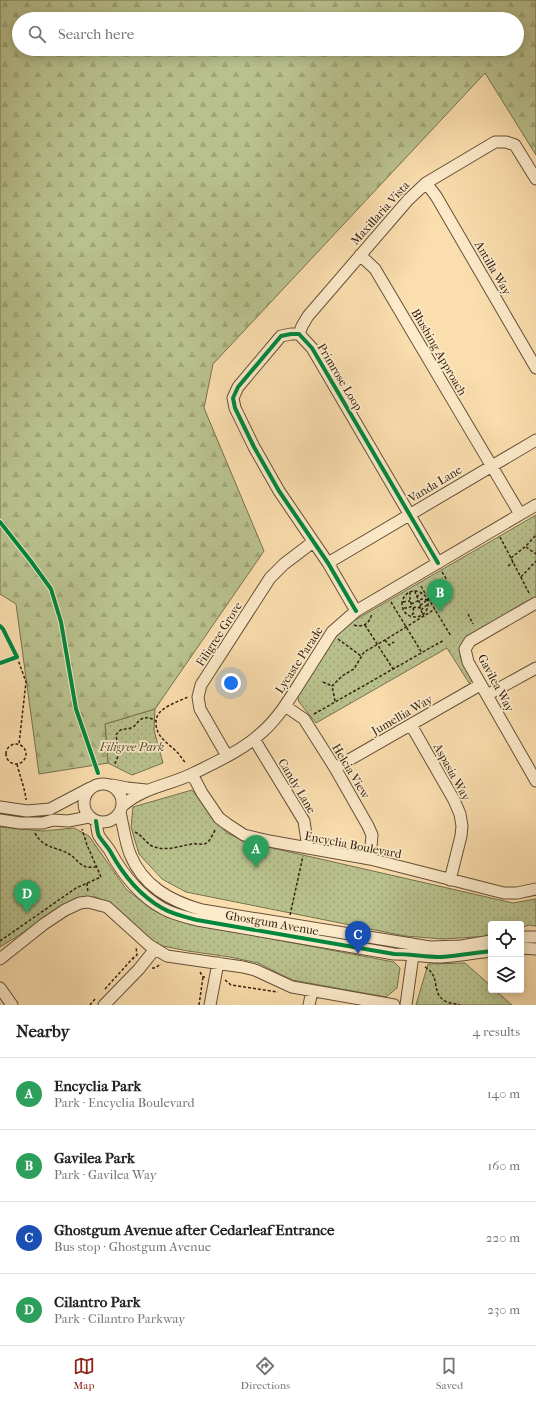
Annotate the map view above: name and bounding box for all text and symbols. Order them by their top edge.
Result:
search box [12,12,524,56]
icon: search [26,23,48,45]
text: Search here [58,25,134,43]
street label: Maxillaria Vista [348,178,413,248]
street label: Antilla Way [471,238,514,298]
street label: Blushing Approach [408,306,470,398]
street label: Primrose Loop [314,341,366,414]
street label: Vanda Lane [405,463,464,506]
pin: B [427,579,453,612]
street label: Filigree Grove [193,599,245,669]
street label: Lycaste Parade [272,624,326,696]
street label: Gavilea Way [475,652,517,715]
your location [221,673,241,693]
street label: Jumellia Way [368,692,435,739]
park label: Filigree Park [99,740,164,754]
street label: Aspasia Way [430,740,474,804]
street label: Helcia View [329,741,373,802]
street label: Candy Lane [275,756,319,816]
street label: Encyclia Boulevard [303,829,403,861]
pin: A [243,835,269,868]
pin: D [14,880,40,913]
street label: Ghostgum Avenue [224,908,320,938]
pin: C [345,921,371,954]
map controls [488,921,524,993]
button: locate [488,921,524,957]
button: layers [488,957,524,993]
text: Nearby [16,1021,70,1041]
text: 4 results [473,1024,520,1039]
text: Encyclia Park [54,1077,141,1095]
text: A [25,1086,33,1101]
text: 140 m [487,1086,520,1101]
text: Park · Encyclia Boulevard [54,1095,195,1110]
text: Gavilea Park [54,1149,135,1167]
text: B [25,1158,33,1173]
text: 160 m [488,1158,520,1173]
text: Park · Gavilea Way [54,1167,157,1182]
text: Ghostgum Avenue after Cedarleaf Entrance [54,1221,334,1239]
text: C [25,1230,33,1245]
text: 220 m [486,1230,520,1245]
text: Bus stop · Ghostgum Avenue [54,1239,211,1254]
text: Cilantro Park [54,1293,140,1311]
text: D [24,1302,34,1317]
text: 230 m [487,1302,520,1317]
text: Park · Cilantro Parkway [54,1311,185,1326]
tab: Map [73,1355,95,1392]
tab: Directions [241,1355,290,1392]
tab: Saved [436,1355,463,1392]

